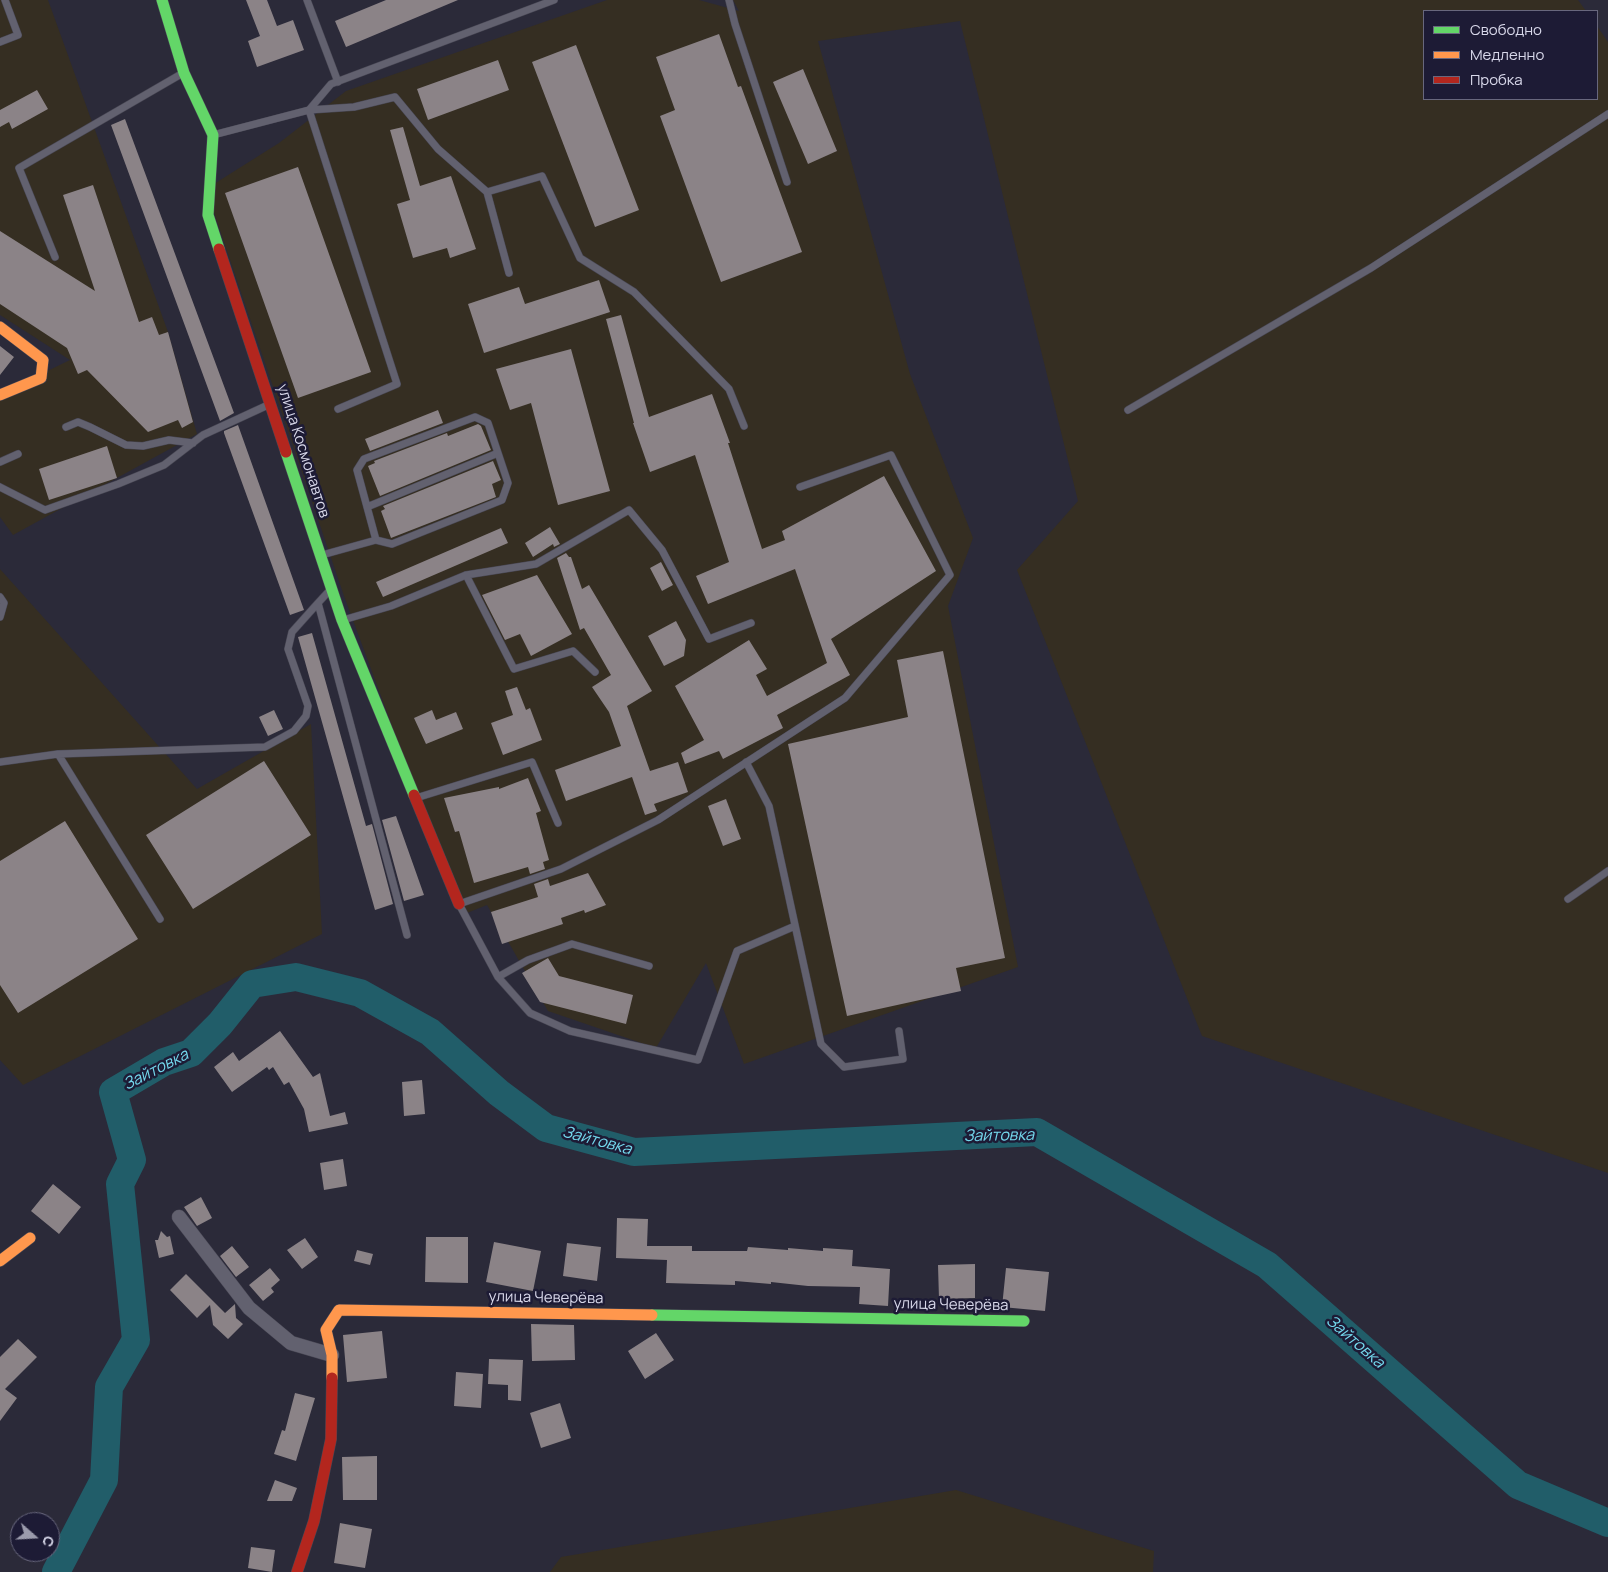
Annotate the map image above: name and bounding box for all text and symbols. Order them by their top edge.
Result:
legend [1423,10,1598,100]
text: Свободно [1470,19,1542,40]
text: Медленно [1470,44,1544,65]
text: Пробка [1470,69,1523,90]
street label: улица Космонавтов [273,382,333,520]
water label: Зайтовка [120,1045,192,1095]
water label: Зайтовка [561,1123,633,1159]
water label: Зайтовка [964,1126,1034,1146]
street label: улица Чеверёва [489,1288,603,1308]
street label: улица Чеверёва [894,1295,1008,1315]
water label: Зайтовка [1322,1312,1388,1372]
north arrow [10,1512,60,1562]
text: С [38,1534,59,1550]

